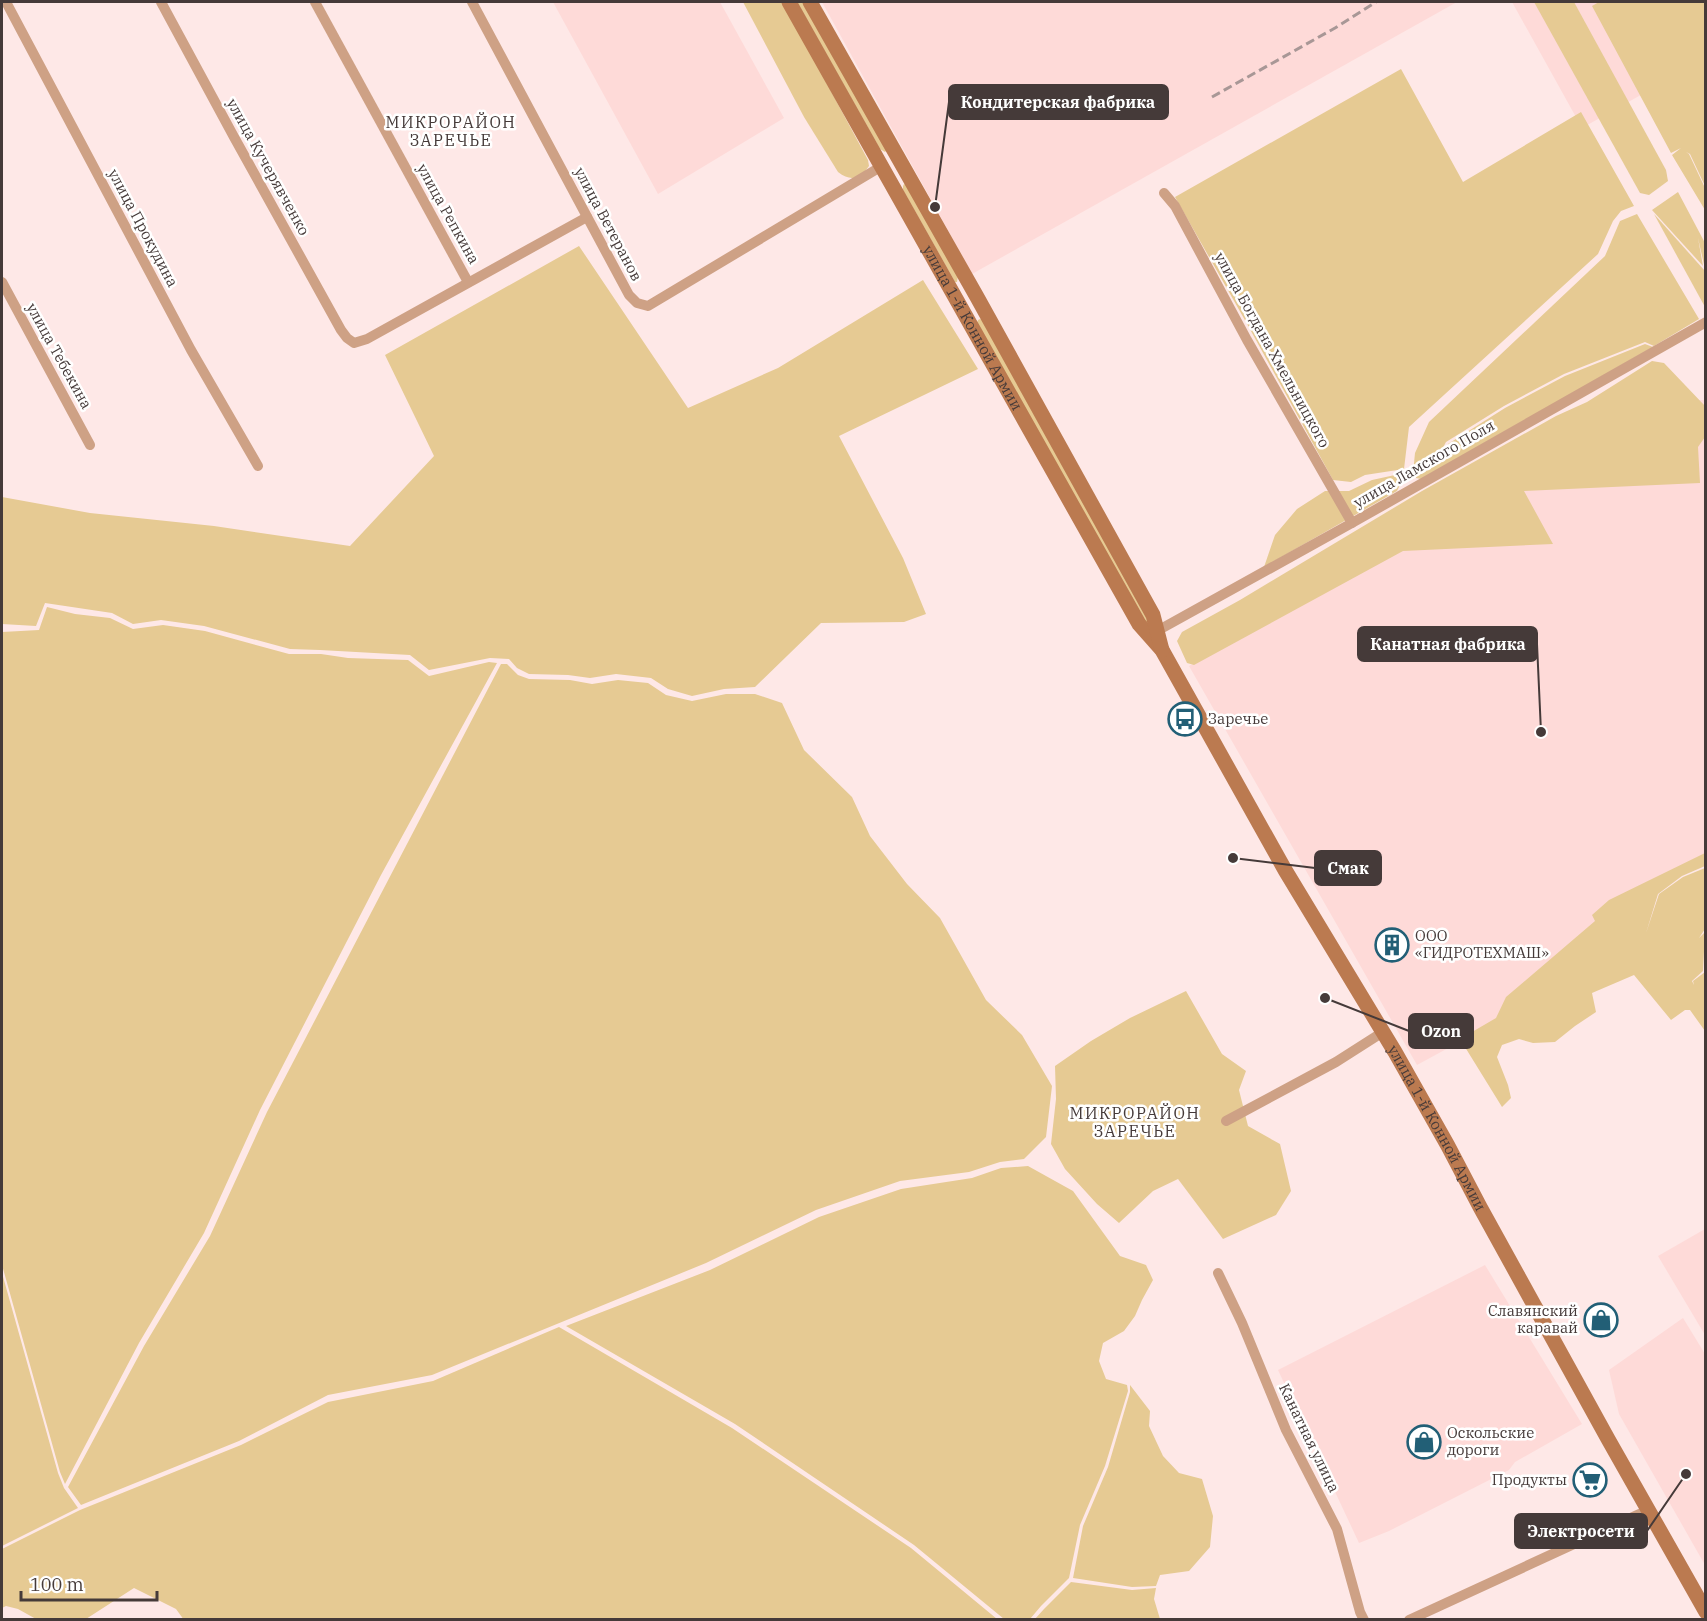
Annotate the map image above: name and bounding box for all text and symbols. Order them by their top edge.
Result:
callout: Кондитерская фабрика [949,85,1168,119]
text: Кондитерская фабрика [961,92,1155,112]
street label: улица Кучерявченко [223,95,314,239]
district label: МИКРОРАЙОН ЗАРЕЧЬЕ [386,112,516,150]
street label: улица Репкина [413,160,484,267]
street label: улица Ветеранов [570,164,646,284]
street label: улица Прокудина [104,165,183,290]
street label: улица 1-й Конной Армии [919,242,1027,414]
street label: улица Богдана Хмельницкого [1211,249,1334,451]
street label: улица Тебекина [22,299,96,412]
street label: улица Ламского Поля [1350,415,1498,512]
callout: Канатная фабрика [1358,627,1537,661]
text: Канатная фабрика [1370,634,1526,654]
bus stop icon: Заречье [1167,701,1203,737]
place label: Заречье [1208,709,1268,728]
callout: Смак [1315,851,1381,885]
text: Смак [1327,858,1369,878]
place label: ООО «ГИДРОТЕХМАШ» [1415,926,1549,962]
building icon: ООО «ГИДРОТЕХМАШ» [1374,927,1410,963]
callout: Ozon [1409,1014,1473,1048]
text: Ozon [1421,1021,1461,1041]
street label: улица 1-й Конной Армии [1384,1041,1490,1214]
district label: МИКРОРАЙОН ЗАРЕЧЬЕ [1070,1103,1200,1141]
place label: Славянский каравай [1488,1301,1578,1337]
shop icon: Славянский каравай [1583,1302,1619,1338]
street label: Канатная улица [1275,1380,1344,1495]
place label: Оскольские дороги [1447,1423,1534,1459]
shop icon: Оскольские дороги [1406,1424,1442,1460]
supermarket icon: Продукты [1572,1462,1608,1498]
place label: Продукты [1492,1470,1567,1489]
callout: Электросети [1515,1514,1647,1548]
text: Электросети [1527,1521,1635,1541]
scale bar [21,1564,158,1602]
text: 100 m [30,1573,84,1596]

